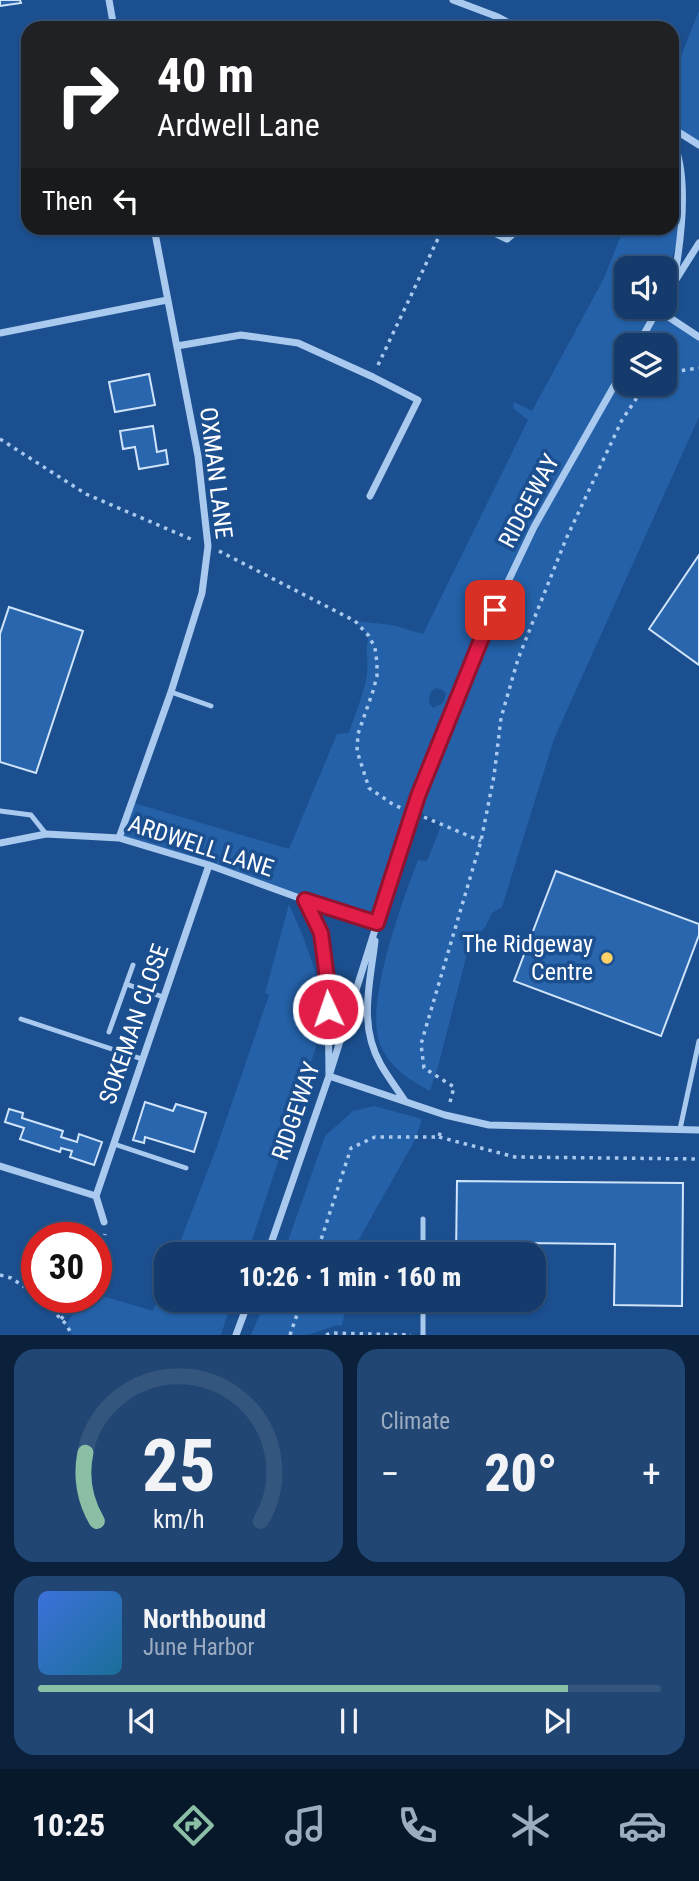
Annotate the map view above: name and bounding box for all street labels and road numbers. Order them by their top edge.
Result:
street label: OXMAN LANE [194,406,238,540]
street label: RIDGEWAY [493,449,565,552]
street label: ARDWELL LANE [125,809,277,883]
street label: SOKEMAN CLOSE [93,940,175,1108]
street label: RIDGEWAY [266,1058,326,1164]

